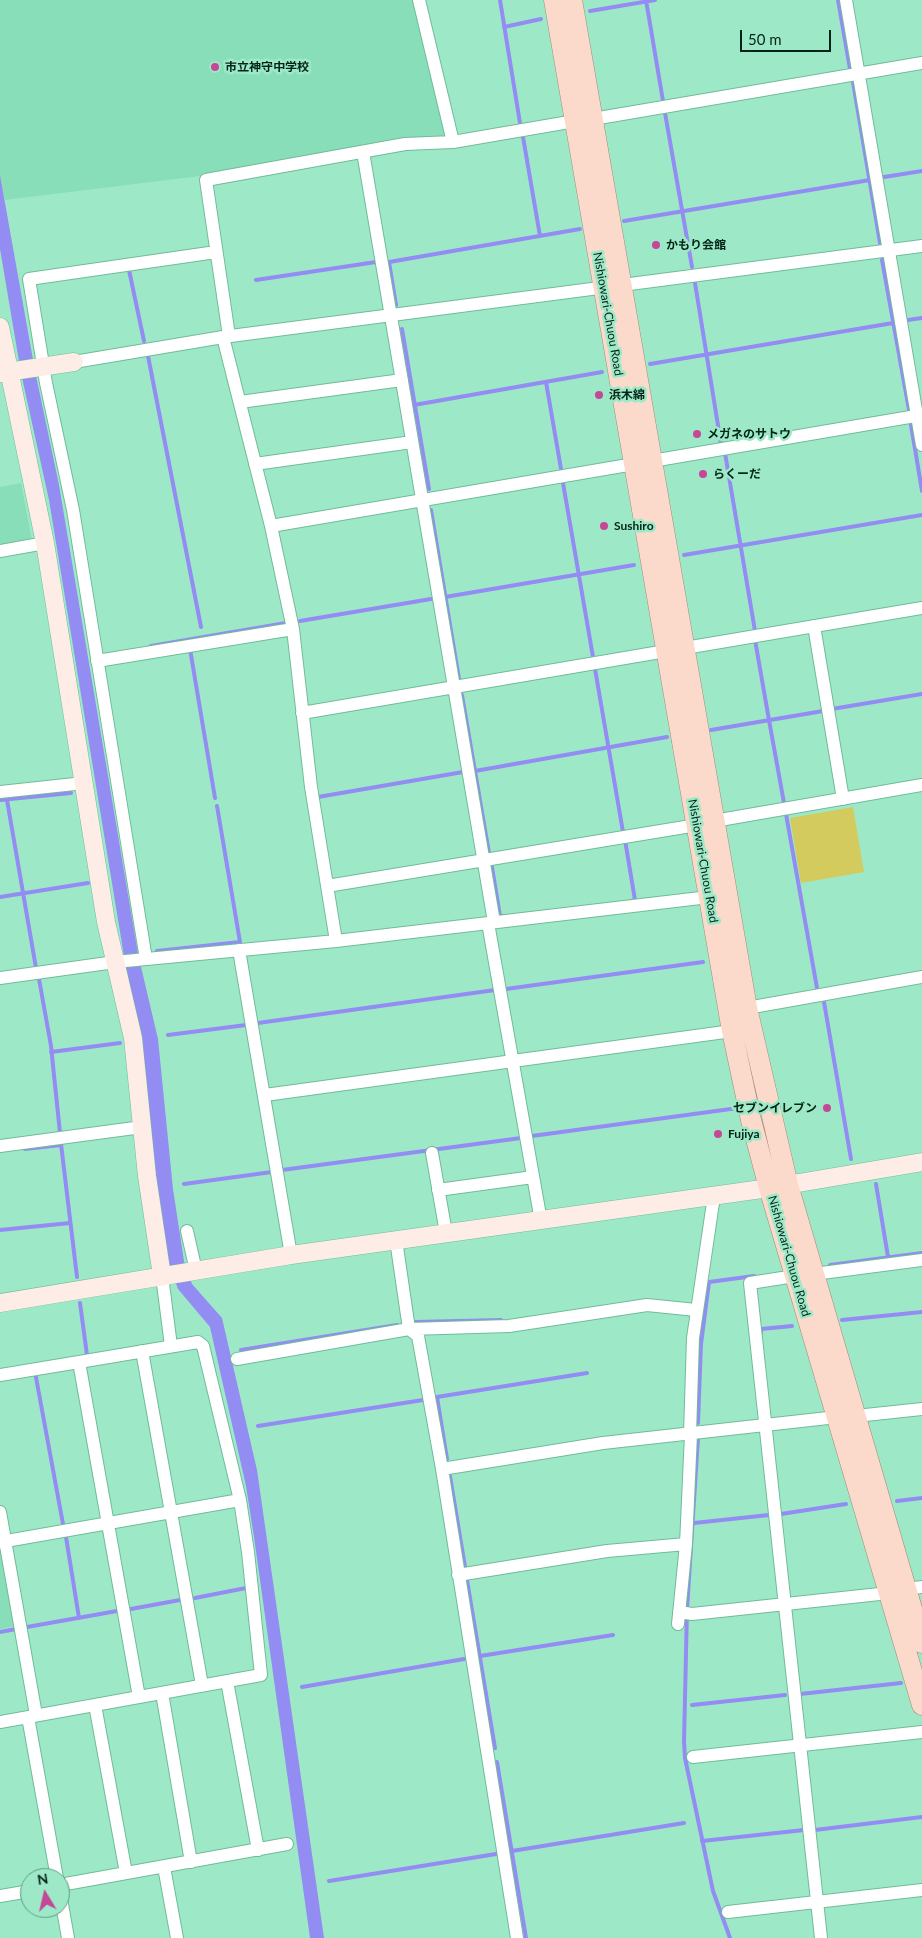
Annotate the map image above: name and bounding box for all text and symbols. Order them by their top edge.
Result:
scale bar [742,20,833,52]
text: 50 m [748,30,782,48]
place label: 市立神守中学校 [225,60,309,74]
marker: 市立神守中学校 [209,61,221,73]
place label: かもり会館 [666,238,726,252]
marker: かもり会館 [650,239,662,251]
street label: Nishiowari-Chuou Road [590,251,626,377]
place label: 浜木綿 [609,388,645,402]
marker: 浜木綿 [593,389,605,401]
place label: メガネのサトウ [707,427,791,441]
marker: メガネのサトウ [691,428,703,440]
place label: らくーだ [713,467,761,481]
marker: らくーだ [697,468,709,480]
place label: Sushiro [614,519,654,533]
marker: Sushiro [598,520,610,532]
street label: Nishiowari-Chuou Road [685,798,721,924]
place label: セブンイレブン [733,1101,817,1115]
marker: セブンイレブン [821,1102,833,1114]
place label: Fujiya [728,1127,760,1141]
marker: Fujiya [712,1128,724,1140]
street label: Nishiowari-Chuou Road [765,1194,813,1318]
north arrow [20,1868,70,1918]
text: N [36,1869,49,1888]

